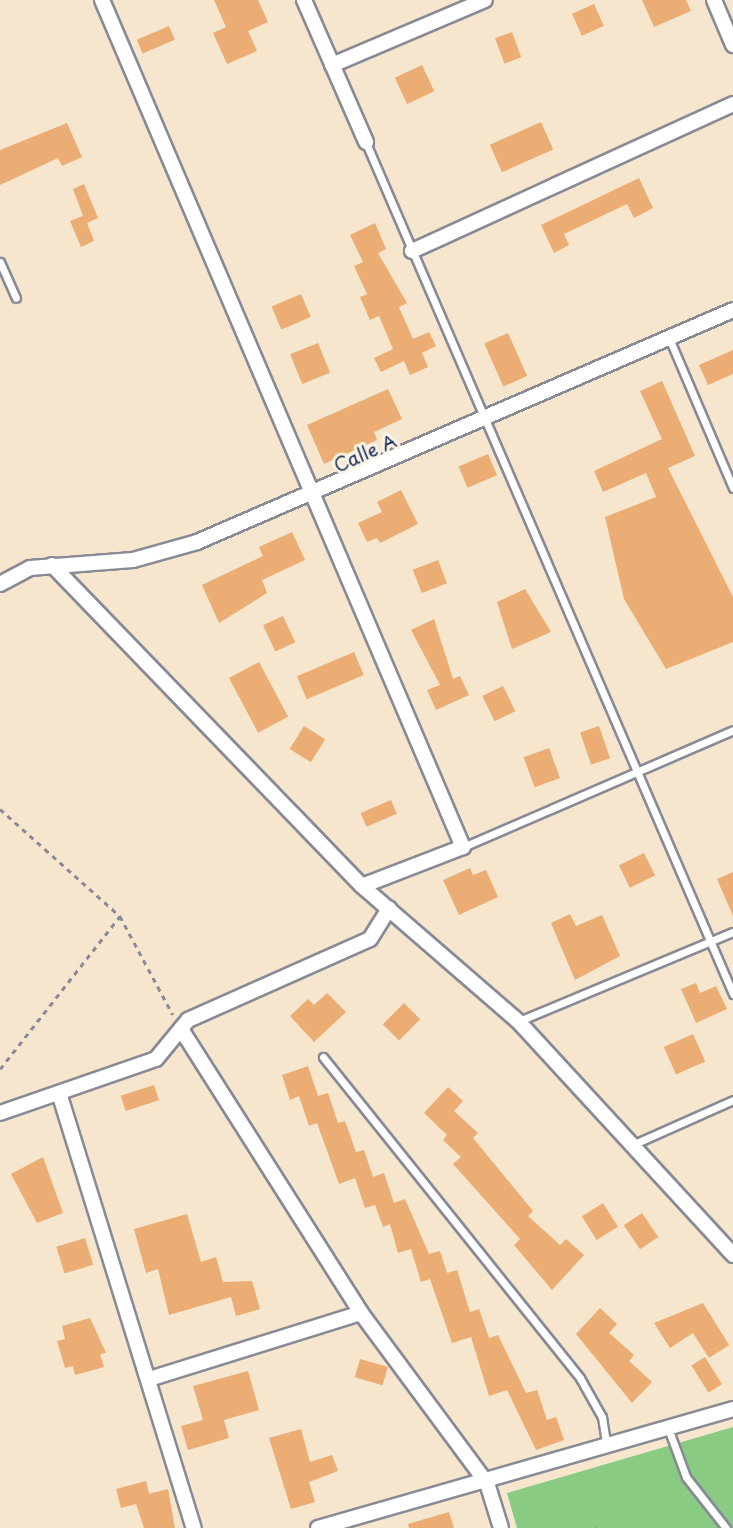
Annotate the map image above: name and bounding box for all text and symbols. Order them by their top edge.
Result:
street label: Calle A [330,429,400,477]

